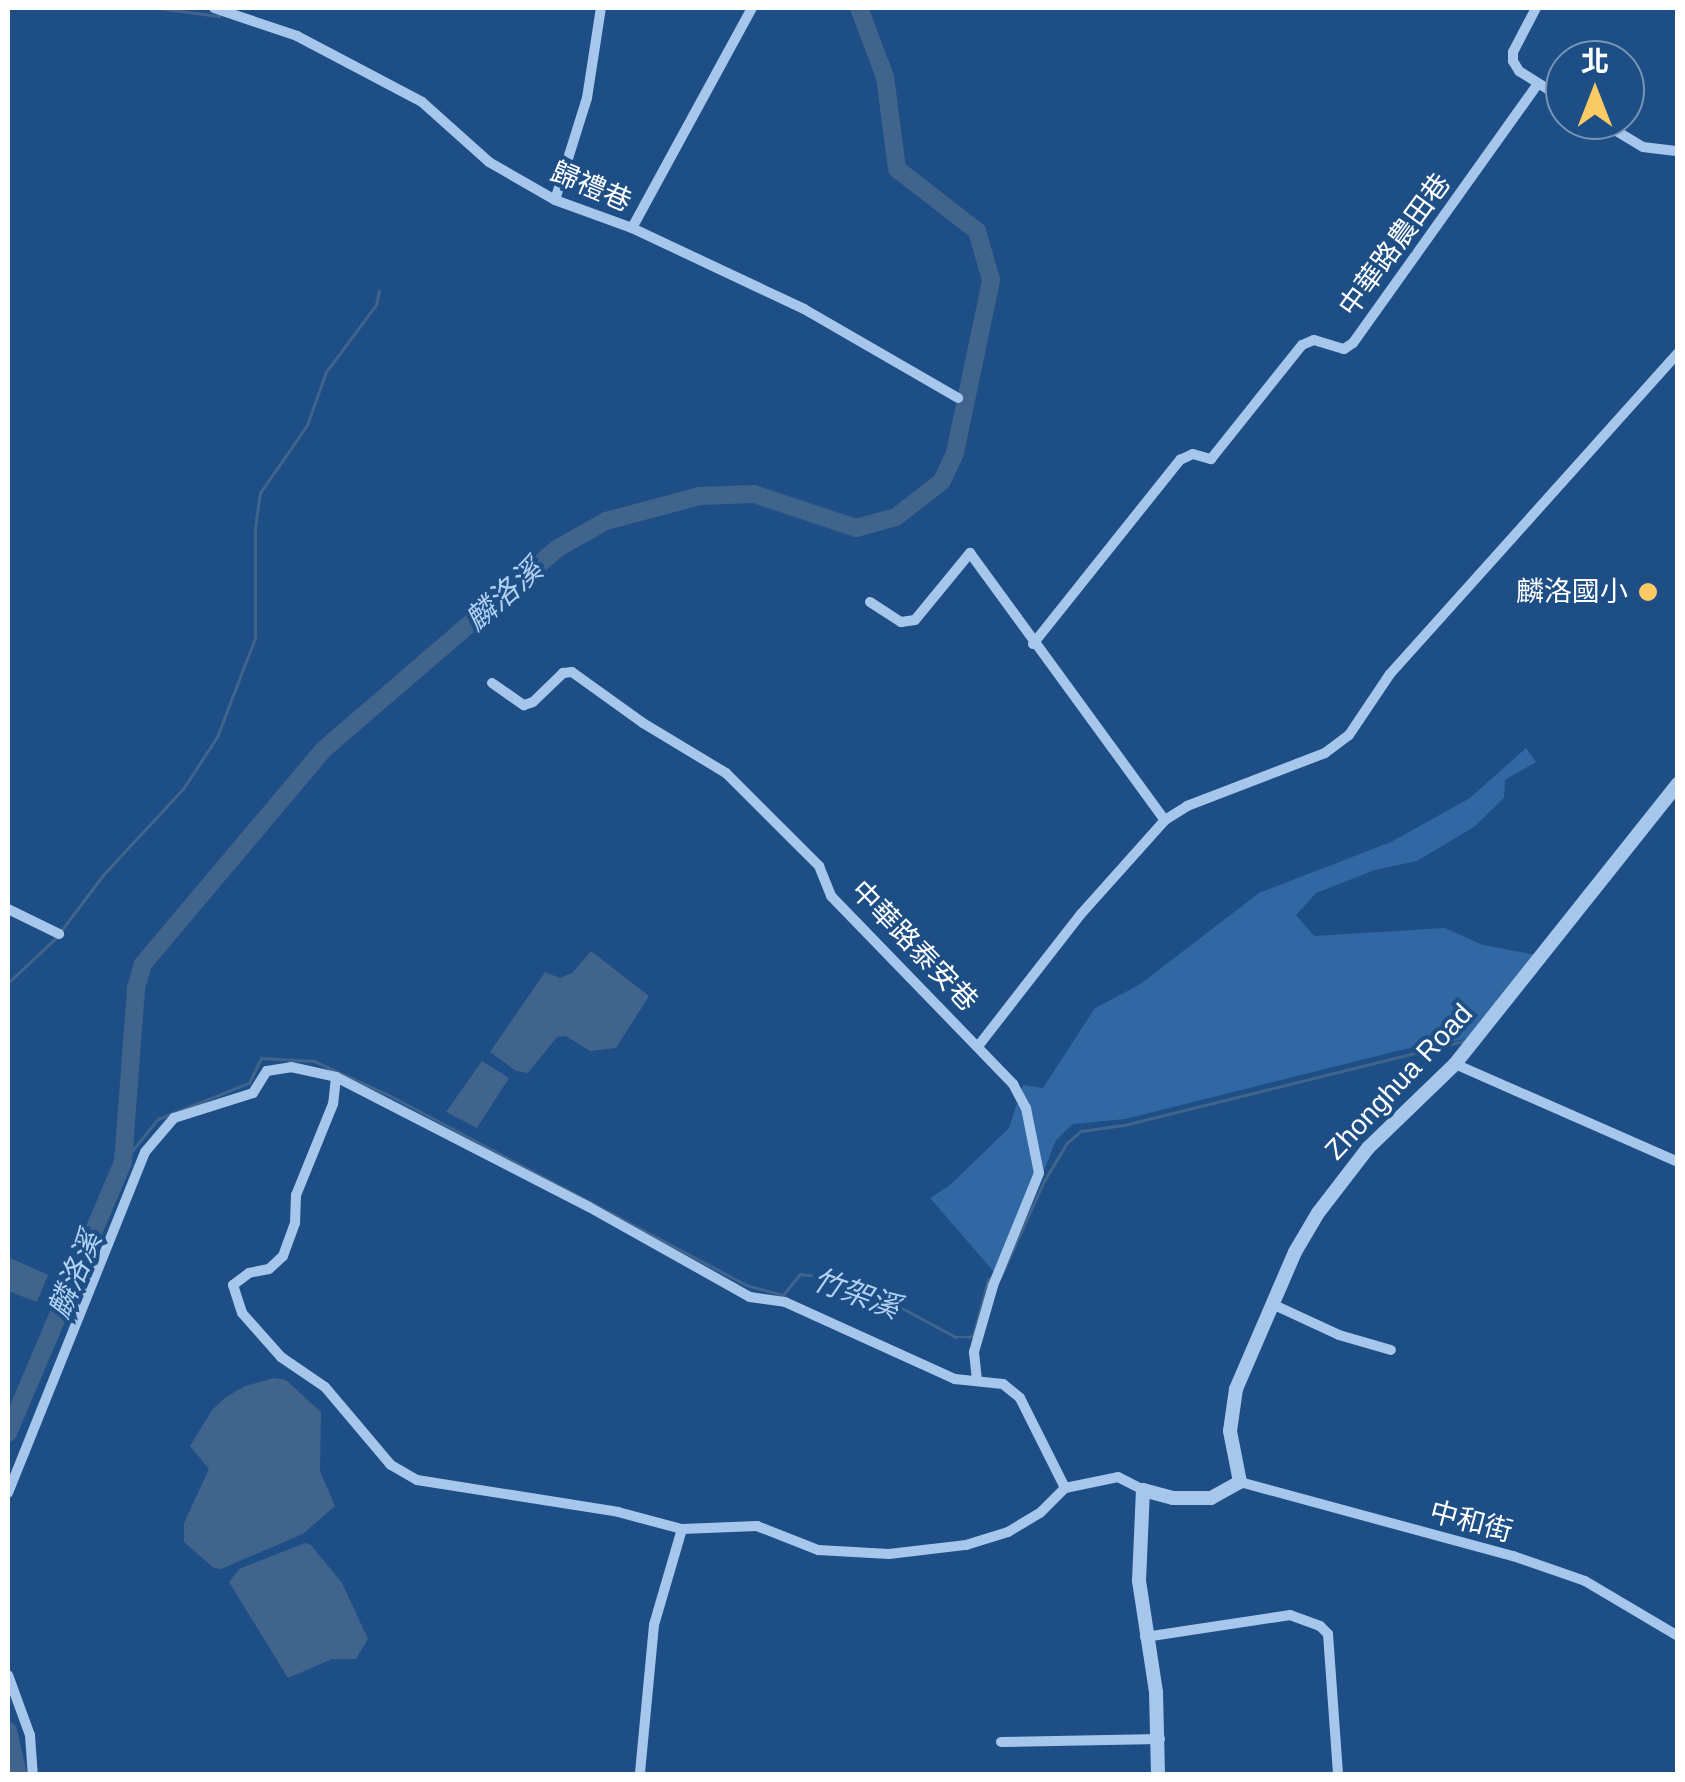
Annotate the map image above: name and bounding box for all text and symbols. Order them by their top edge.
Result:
north arrow [1545,40,1645,140]
text: 北 [1581,46,1609,77]
street label: 歸禮巷 [546,155,636,219]
street label: 中華路農田巷 [1332,167,1458,323]
water label: 麟洛溪 [458,552,550,638]
place label: 麟洛國小 [1516,575,1628,609]
marker: 麟洛國小 [1637,581,1659,603]
street label: 中華路泰安巷 [844,874,984,1018]
street label: Zhonghua Road [1318,997,1480,1167]
water label: 麟洛溪 [41,1227,109,1323]
water label: 竹架溪 [808,1262,904,1326]
street label: 中和街 [1426,1495,1516,1549]

